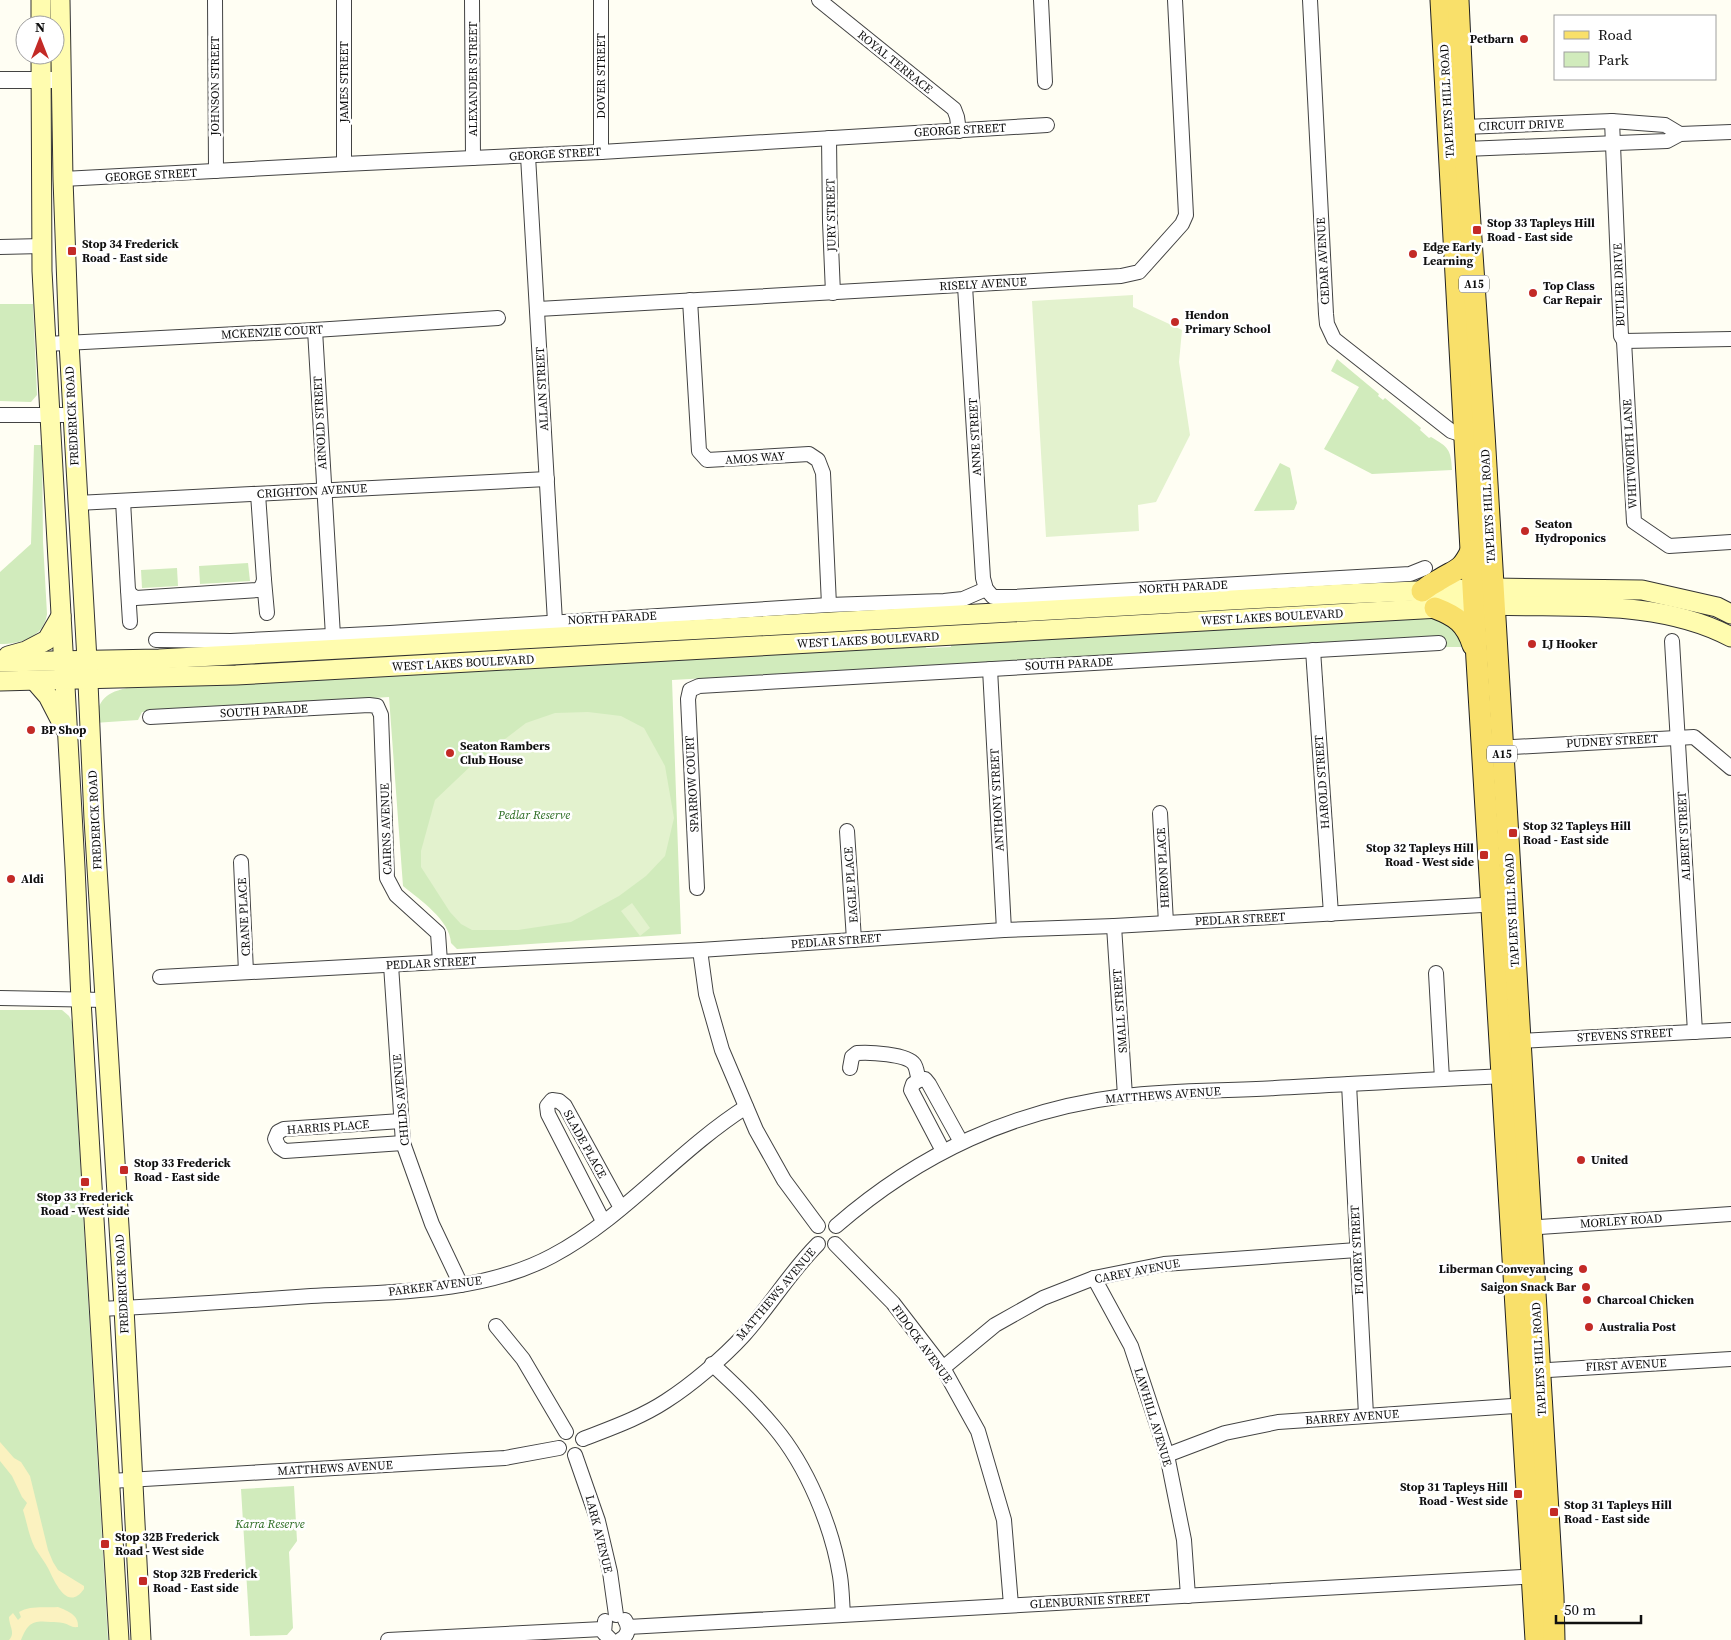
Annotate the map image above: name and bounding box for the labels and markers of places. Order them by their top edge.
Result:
place label: Petbarn [1470,31,1515,47]
marker: Petbarn [1518,33,1530,45]
place label: Stop 33 Tapleys Hill Road - East side [1487,215,1595,245]
marker: Stop 33 Tapleys Hill Road - East side [1471,224,1483,236]
place label: Stop 34 Frederick Road - East side [82,236,180,266]
place label: Edge Early Learning [1423,239,1482,269]
marker: Stop 34 Frederick Road - East side [66,245,78,257]
marker: Edge Early Learning [1407,248,1419,260]
place label: Top Class Car Repair [1543,278,1603,308]
marker: Top Class Car Repair [1527,287,1539,299]
place label: Hendon Primary School [1185,307,1271,337]
marker: Hendon Primary School [1169,316,1181,328]
place label: Seaton Hydroponics [1535,516,1607,546]
marker: Seaton Hydroponics [1519,525,1531,537]
place label: LJ Hooker [1542,636,1598,652]
marker: LJ Hooker [1526,638,1538,650]
place label: BP Shop [41,722,86,738]
marker: BP Shop [25,724,37,736]
place label: Seaton Rambers Club House [460,738,551,768]
marker: Seaton Rambers Club House [444,747,456,759]
place label: Stop 32 Tapleys Hill Road - East side [1523,818,1631,848]
marker: Stop 32 Tapleys Hill Road - East side [1507,827,1519,839]
place label: Stop 32 Tapleys Hill Road - West side [1366,840,1474,870]
marker: Stop 32 Tapleys Hill Road - West side [1478,849,1490,861]
place label: Aldi [21,871,44,887]
marker: Aldi [5,873,17,885]
place label: United [1591,1152,1628,1168]
marker: United [1575,1154,1587,1166]
place label: Stop 33 Frederick Road - East side [134,1155,232,1185]
marker: Stop 33 Frederick Road - East side [118,1164,130,1176]
marker: Stop 33 Frederick Road - West side [79,1176,91,1188]
place label: Stop 33 Frederick Road - West side [37,1189,134,1219]
place label: Liberman Conveyancing [1439,1261,1573,1277]
marker: Liberman Conveyancing [1577,1263,1589,1275]
place label: Saigon Snack Bar [1481,1279,1576,1295]
marker: Saigon Snack Bar [1580,1281,1592,1293]
place label: Charcoal Chicken [1597,1292,1695,1308]
marker: Charcoal Chicken [1581,1294,1593,1306]
place label: Australia Post [1599,1319,1676,1335]
marker: Australia Post [1583,1321,1595,1333]
place label: Stop 31 Tapleys Hill Road - West side [1400,1479,1508,1509]
marker: Stop 31 Tapleys Hill Road - West side [1512,1488,1524,1500]
place label: Stop 31 Tapleys Hill Road - East side [1564,1497,1672,1527]
marker: Stop 31 Tapleys Hill Road - East side [1548,1506,1560,1518]
place label: Stop 32B Frederick Road - West side [115,1529,220,1559]
marker: Stop 32B Frederick Road - West side [99,1538,111,1550]
place label: Stop 32B Frederick Road - East side [153,1566,258,1596]
marker: Stop 32B Frederick Road - East side [137,1575,149,1587]

